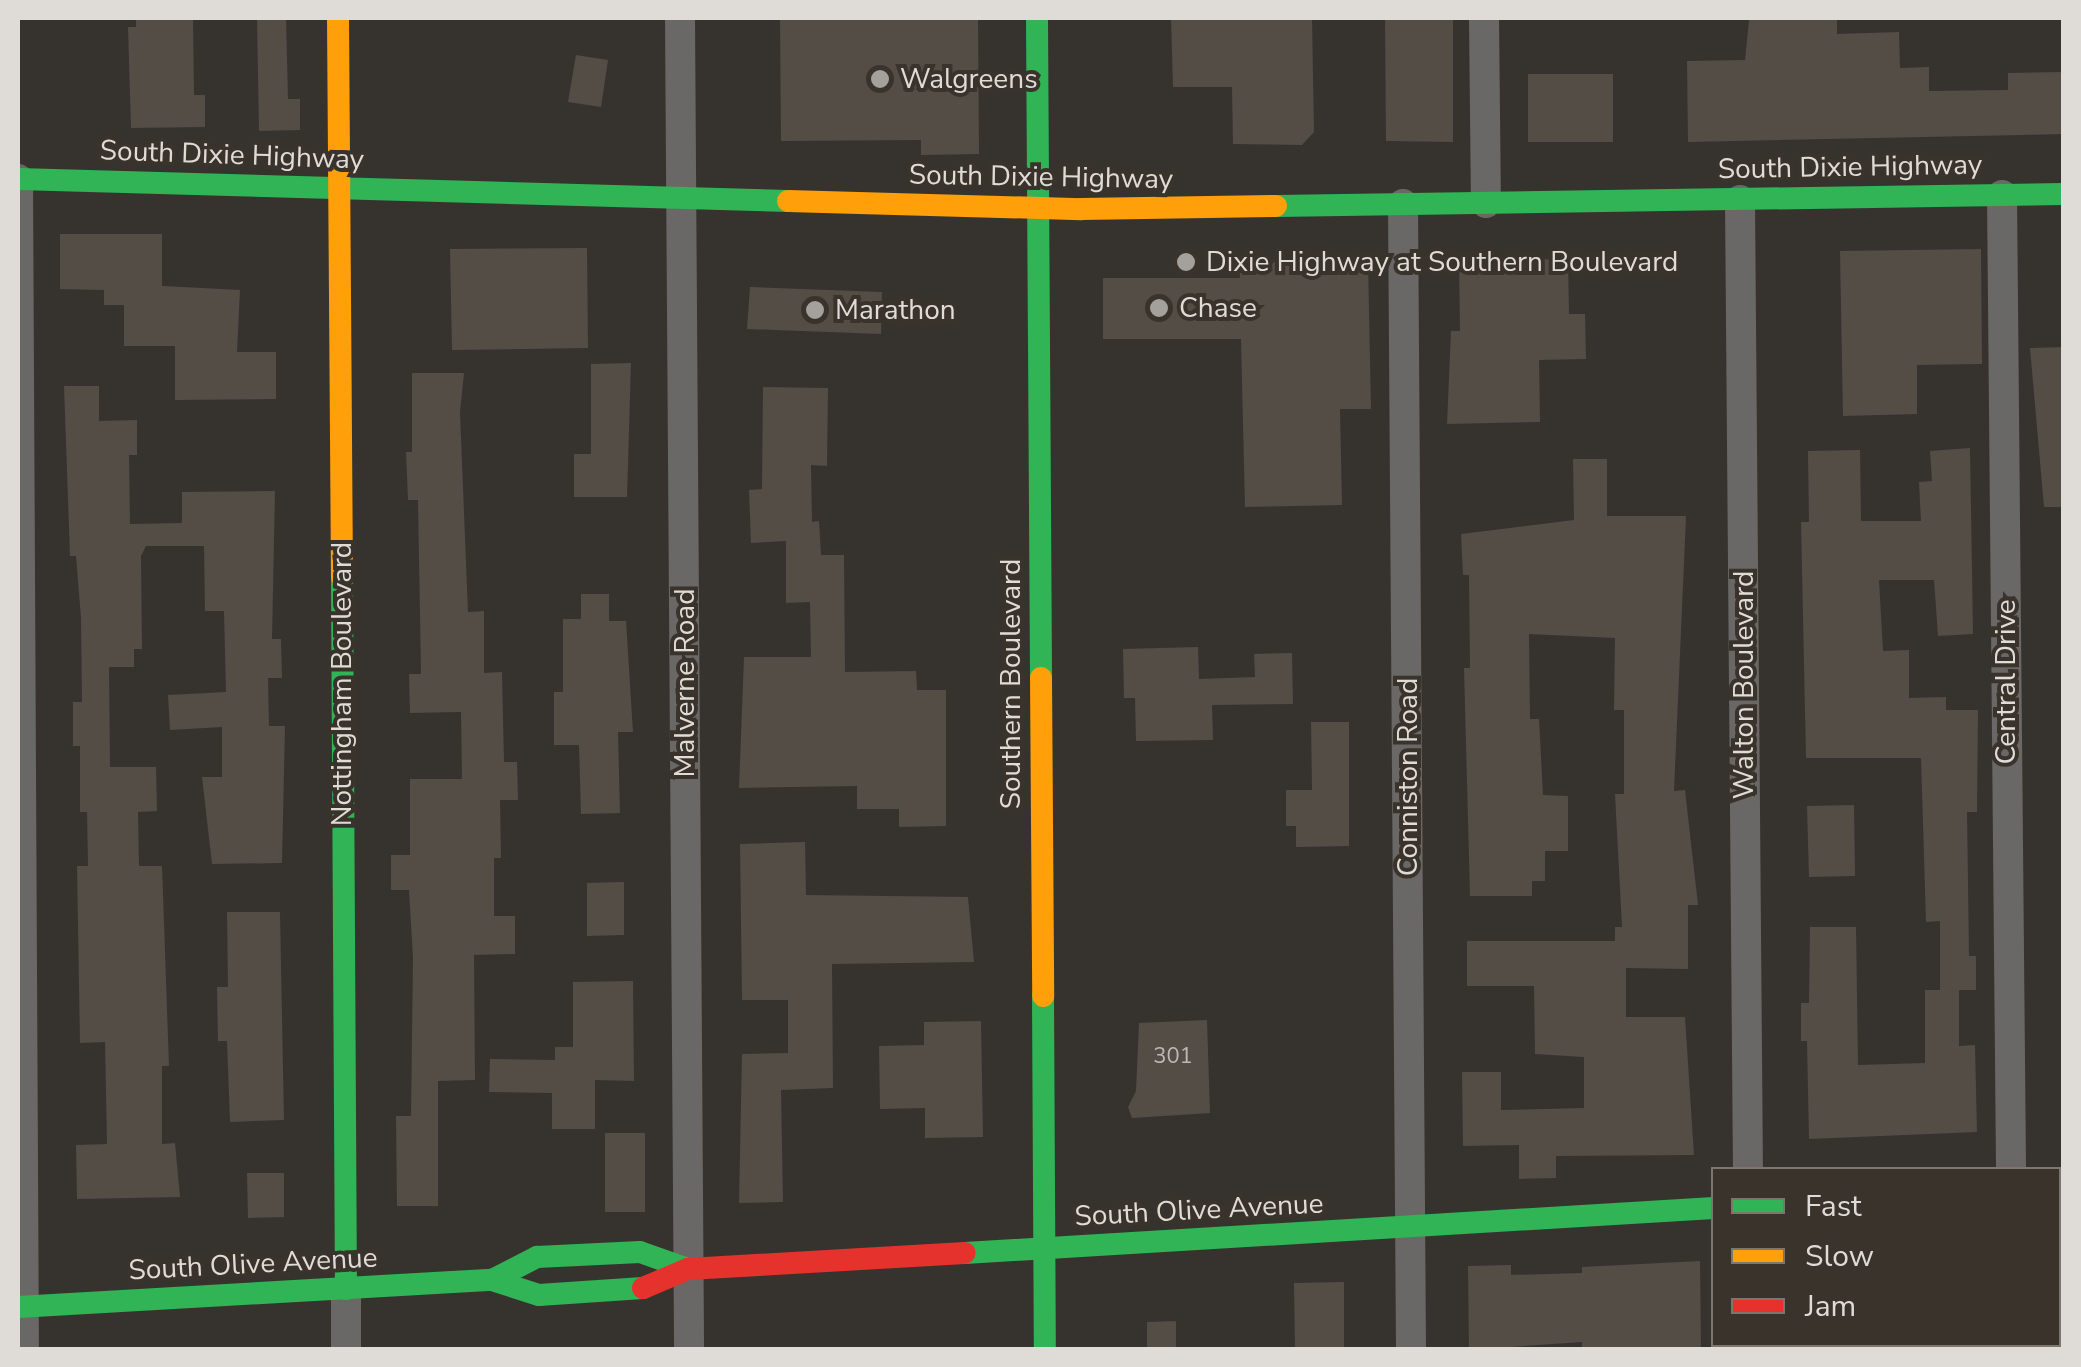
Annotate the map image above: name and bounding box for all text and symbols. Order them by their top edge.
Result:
place label: Walgreens [900,62,1038,96]
marker: Walgreens [869,68,891,90]
street label: South Dixie Highway [99,134,365,176]
street label: South Dixie Highway [1718,148,1982,186]
street label: South Dixie Highway [909,158,1173,196]
place label: Dixie Highway at Southern Boulevard [1206,245,1678,279]
marker: Dixie Highway at Southern Boulevard [1175,251,1197,273]
place label: Chase [1179,291,1257,325]
place label: Marathon [835,293,956,327]
marker: Chase [1148,297,1170,319]
marker: Marathon [804,299,826,321]
street label: Nottingham Boulevard [325,542,359,826]
street label: Southern Boulevard [994,559,1028,809]
street label: Walton Boulevard [1727,571,1761,799]
street label: Malverne Road [668,588,702,778]
street label: Central Drive [1989,599,2023,765]
street label: Conniston Road [1391,678,1425,876]
house number: 301 [1153,1044,1193,1070]
legend [1711,1167,2061,1347]
text: Fast [1805,1186,1862,1227]
street label: South Olive Avenue [1074,1187,1324,1233]
text: Slow [1805,1236,1874,1277]
street label: South Olive Avenue [128,1241,378,1287]
text: Jam [1805,1286,1856,1327]

